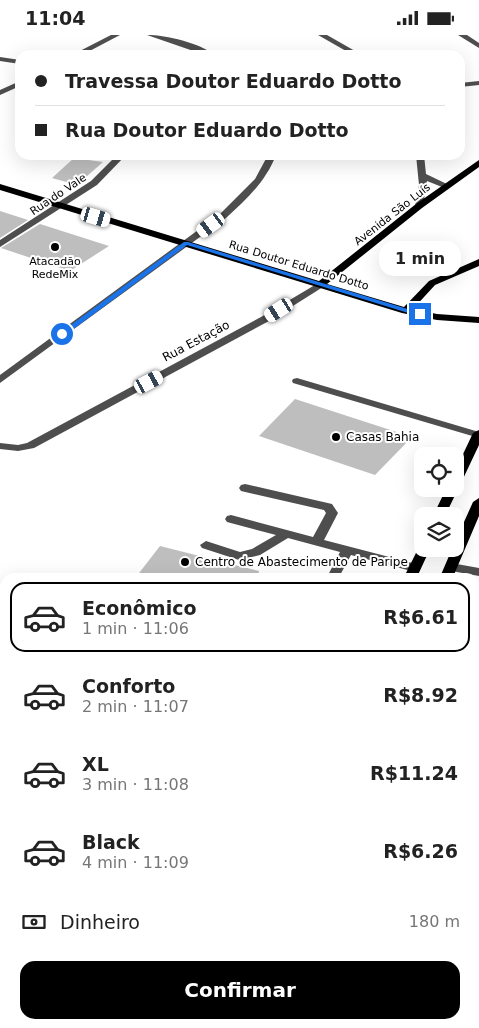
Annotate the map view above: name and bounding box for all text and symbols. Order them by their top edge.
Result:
text: 11:04 [25,7,85,29]
text: Travessa Doutor Eduardo Dotto [65,70,401,92]
text: Rua Doutor Eduardo Dotto [65,119,349,141]
street label: Rua do Vale [28,171,89,218]
street label: Avenida São Luís [352,180,433,248]
car [79,206,112,228]
car [194,210,227,240]
street label: Rua Doutor Eduardo Dotto [227,238,370,293]
marker: Atacadão RedeMix [49,241,61,253]
callout: 1 min [379,241,461,277]
text: 1 min [395,249,445,268]
place label: Atacadão RedeMix [29,255,81,281]
car [262,296,295,324]
route end [409,303,431,325]
street label: Rua Estação [160,318,232,364]
route start [51,323,73,345]
car [132,368,165,396]
place label: Casas Bahia [346,430,419,444]
marker: Casas Bahia [330,431,342,443]
map controls [414,447,464,557]
button: locate [414,447,464,497]
button: layers [414,507,464,557]
place label: Centro de Abastecimento de Paripe [195,555,408,569]
marker: Centro de Abastecimento de Paripe [179,556,191,568]
icon: car [22,595,67,640]
text: Econômico [82,597,197,619]
text: R$6.61 [383,606,458,628]
text: 1 min · 11:06 [82,619,189,638]
icon: car [22,673,67,718]
text: Conforto [82,675,175,697]
text: R$8.92 [383,684,458,706]
text: 2 min · 11:07 [82,697,189,716]
icon: car [22,751,67,796]
text: XL [82,753,109,775]
text: R$11.24 [370,762,458,784]
text: 3 min · 11:08 [82,775,189,794]
icon: car [22,829,67,874]
text: Black [82,831,140,853]
text: R$6.26 [383,840,458,862]
text: 4 min · 11:09 [82,853,189,872]
icon: cash [20,908,48,936]
text: Dinheiro [60,911,140,933]
text: 180 m [409,912,460,931]
button: Confirmar [20,961,460,1019]

